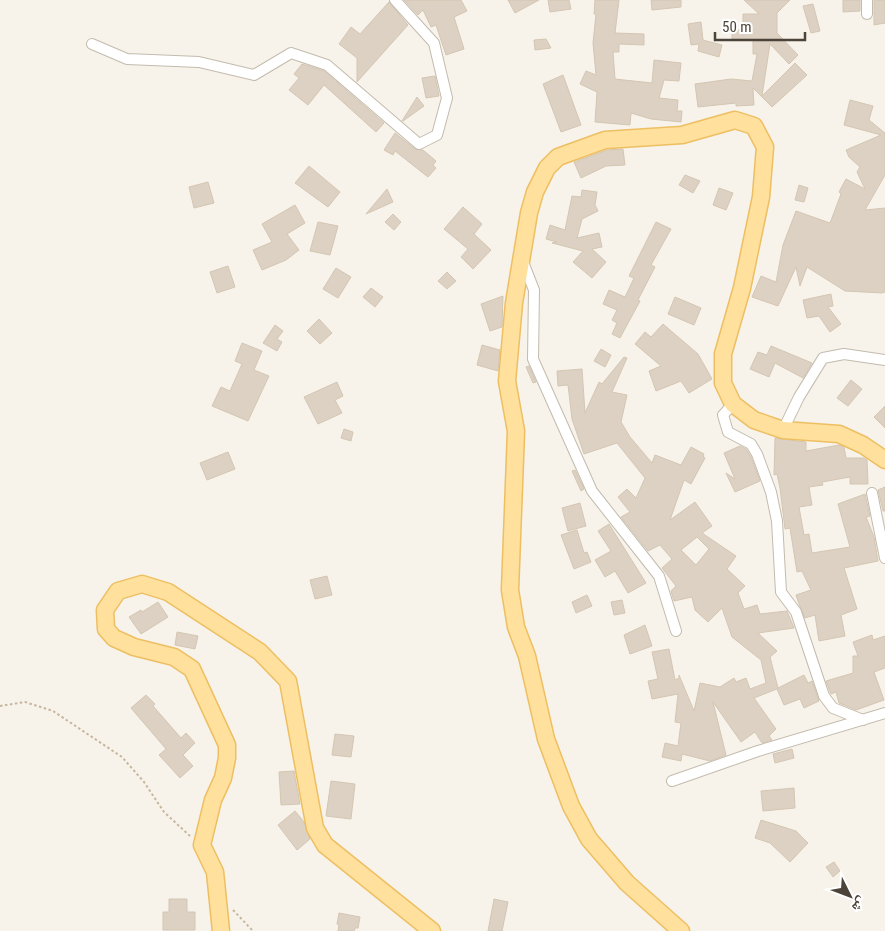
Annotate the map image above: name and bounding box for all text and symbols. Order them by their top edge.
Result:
scale bar [715,10,805,42]
text: 50 m [722,18,752,36]
north arrow [825,871,875,921]
text: ش [848,893,871,916]

